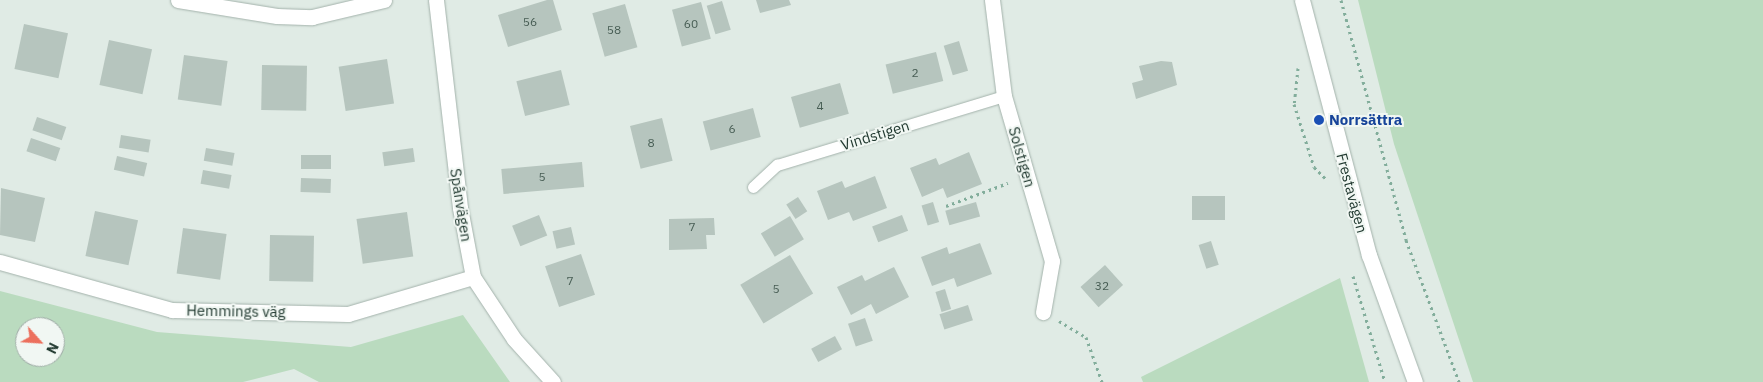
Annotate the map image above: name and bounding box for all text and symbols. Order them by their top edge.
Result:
house number: 56 [523,15,537,29]
house number: 60 [684,17,698,31]
house number: 58 [607,23,621,37]
house number: 2 [911,66,919,80]
house number: 4 [816,99,824,113]
place label: Norrsättra [1329,111,1402,129]
marker: Norrsättra [1313,114,1325,126]
street label: Vindstigen [838,116,912,154]
house number: 6 [728,122,736,136]
street label: Solstigen [1005,125,1039,189]
house number: 8 [647,136,655,150]
street label: Frestavägen [1333,151,1371,235]
street label: Spånvägen [446,167,476,243]
house number: 5 [538,170,546,184]
house number: 7 [688,220,696,234]
house number: 7 [566,274,574,288]
house number: 32 [1095,279,1109,293]
house number: 5 [772,282,780,296]
street label: Hemmings väg [186,301,286,321]
north arrow [15,317,65,367]
text: N [42,340,63,357]

